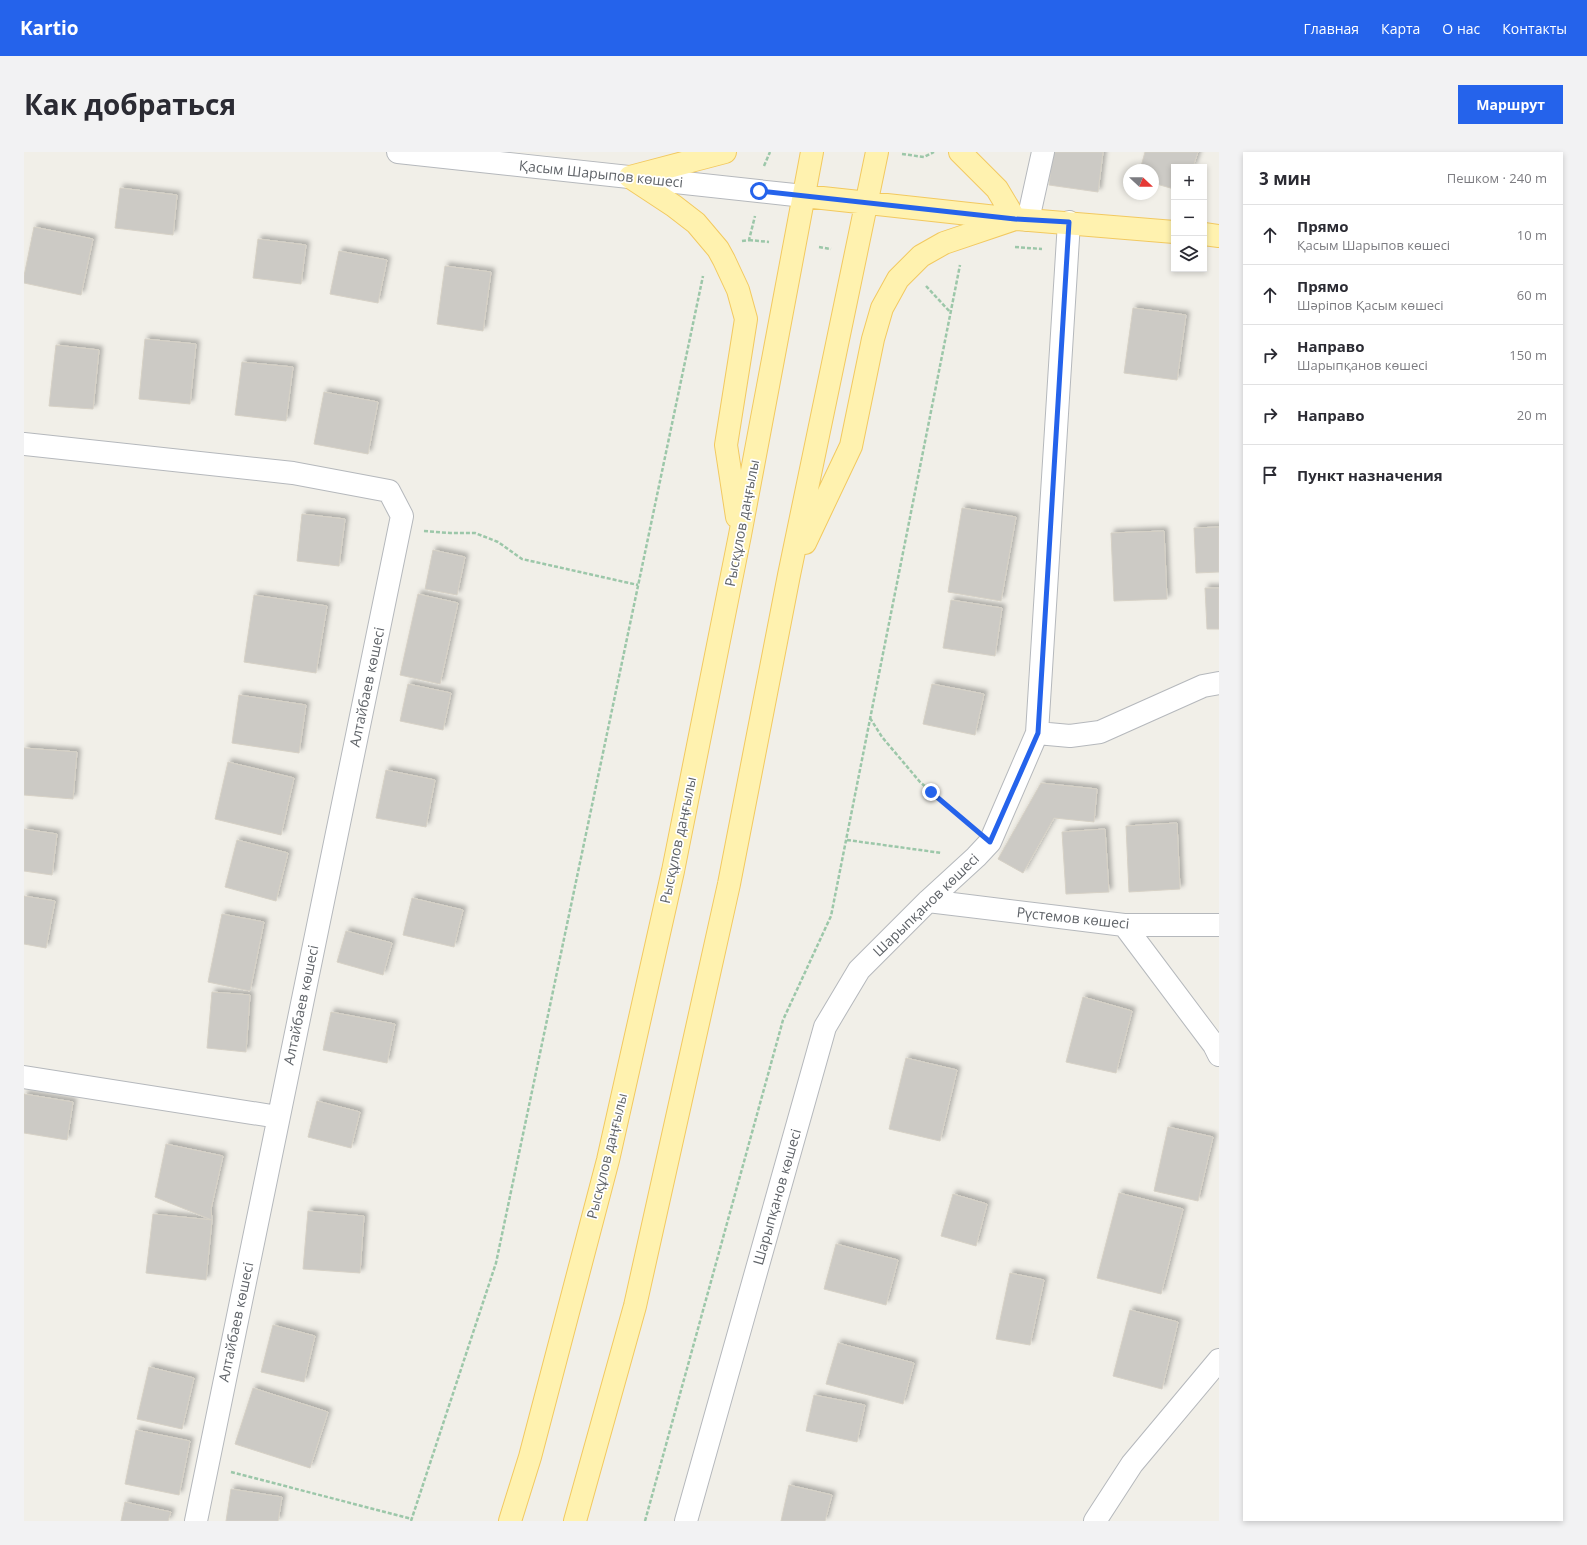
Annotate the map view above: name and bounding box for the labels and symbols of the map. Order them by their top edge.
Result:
street label: Қасым Шарыпов көшесі [518,155,684,192]
north arrow [1123,164,1159,200]
route start [750,182,768,200]
street label: Рысқұлов даңғылы [720,458,763,588]
street label: Алтайбаев көшесі [345,625,388,749]
street label: Рысқұлов даңғылы [655,775,700,905]
route end [922,783,940,801]
street label: Шарыпқанов көшесі [868,849,983,960]
street label: Рүстемов көшесі [1016,902,1130,933]
street label: Алтайбаев көшесі [279,943,322,1067]
street label: Рысқұлов даңғылы [582,1091,631,1221]
street label: Шарыпқанов көшесі [748,1127,805,1267]
street label: Алтайбаев көшесі [214,1260,257,1384]

